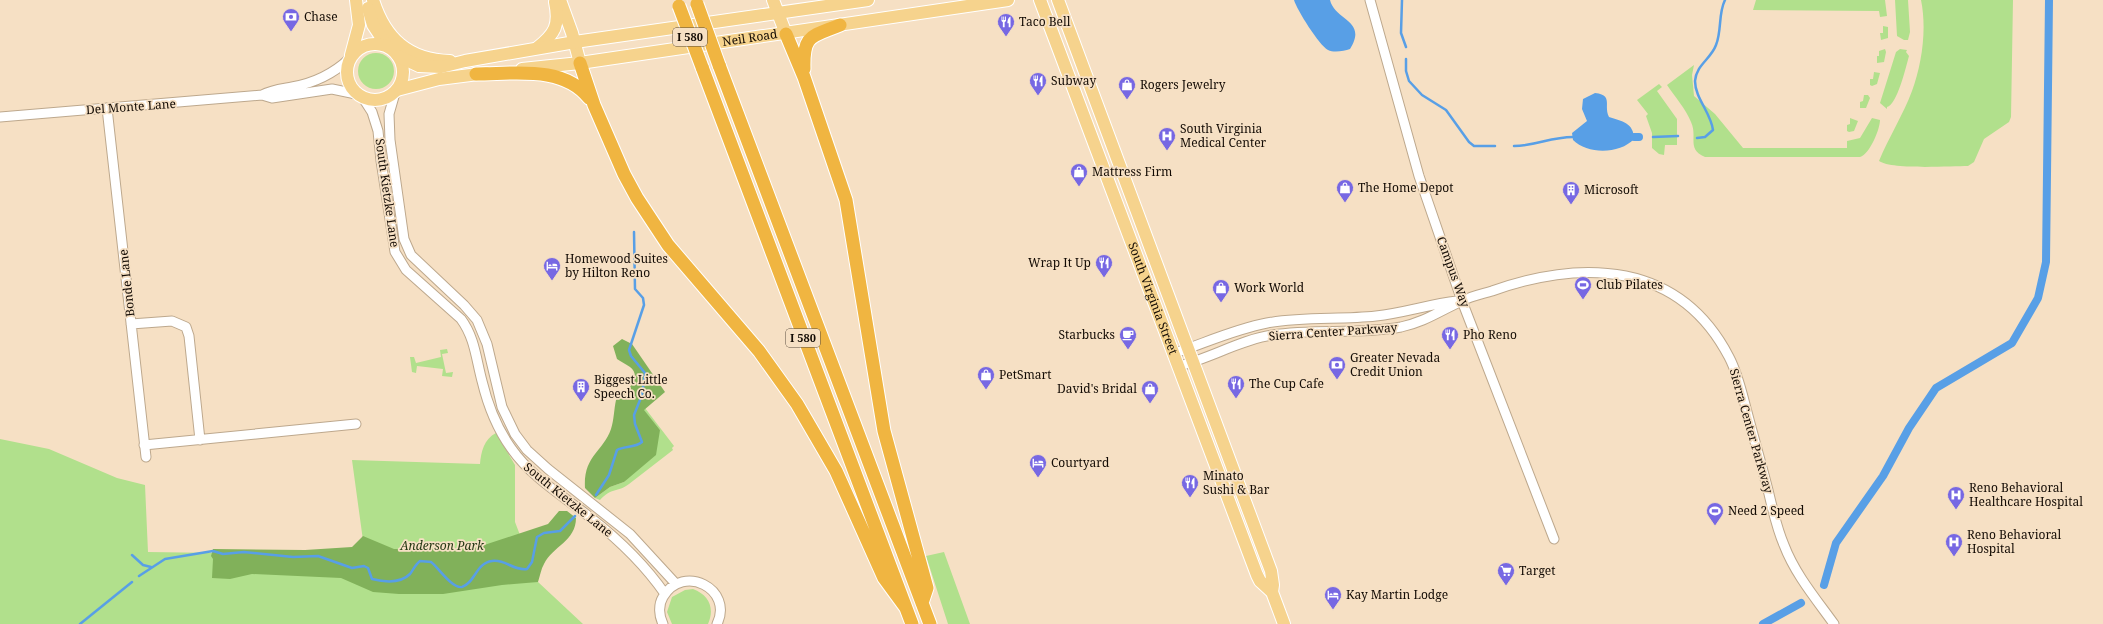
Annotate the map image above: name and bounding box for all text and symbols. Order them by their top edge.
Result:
bank icon: Chase [281,7,301,32]
place label: Chase [304,8,338,25]
restaurant icon: Taco Bell [996,12,1016,37]
place label: Taco Bell [1019,13,1071,30]
street label: Neil Road [721,25,779,50]
road number: I 580 [673,28,707,46]
restaurant icon: Subway [1028,71,1048,96]
place label: Subway [1051,72,1096,89]
shop icon: Rogers Jewelry [1117,75,1137,100]
place label: Rogers Jewelry [1140,76,1226,93]
street label: Del Monte Lane [85,95,176,118]
place label: South Virginia Medical Center [1180,120,1267,151]
hospital icon: South Virginia Medical Center [1157,126,1177,151]
street label: South Kietzke Lane [371,137,404,248]
shop icon: Mattress Firm [1069,162,1089,187]
place label: Mattress Firm [1092,163,1172,180]
shop icon: The Home Depot [1335,178,1355,203]
place label: The Home Depot [1358,179,1454,196]
building icon: Microsoft [1561,180,1581,205]
place label: Microsoft [1584,181,1639,198]
street label: Campus Way [1433,234,1474,310]
street label: South Virginia Street [1124,240,1182,357]
street label: Bonde Lane [115,248,139,318]
place label: Homewood Suites by Hilton Reno [565,250,668,281]
restaurant icon: Wrap It Up [1094,253,1114,278]
place label: Wrap It Up [1028,254,1091,271]
hotel icon: Homewood Suites by Hilton Reno [542,256,562,281]
sports icon: Club Pilates [1573,275,1593,300]
place label: Club Pilates [1596,276,1663,293]
shop icon: Work World [1211,278,1231,303]
place label: Work World [1234,279,1305,296]
street label: Sierra Center Parkway [1268,319,1398,344]
cafe icon: Starbucks [1118,325,1138,350]
restaurant icon: Pho Reno [1440,325,1460,350]
place label: Starbucks [1059,326,1115,343]
place label: Pho Reno [1463,326,1517,343]
road number: I 580 [786,329,820,347]
place label: Greater Nevada Credit Union [1350,349,1440,380]
bank icon: Greater Nevada Credit Union [1327,355,1347,380]
shop icon: PetSmart [976,365,996,390]
place label: PetSmart [999,366,1051,383]
street label: Sierra Center Parkway [1726,367,1777,495]
place label: Biggest Little Speech Co. [594,371,668,402]
restaurant icon: The Cup Cafe [1226,374,1246,399]
place label: The Cup Cafe [1249,375,1324,392]
building icon: Biggest Little Speech Co. [571,377,591,402]
shop icon: David's Bridal [1140,379,1160,404]
place label: David's Bridal [1057,380,1137,397]
hotel icon: Courtyard [1028,453,1048,478]
place label: Courtyard [1051,454,1110,471]
street label: South Kietzke Lane [520,458,616,541]
place label: Minato Sushi & Bar [1203,467,1270,498]
restaurant icon: Minato Sushi & Bar [1180,473,1200,498]
place label: Reno Behavioral Healthcare Hospital [1969,479,2083,510]
hospital icon: Reno Behavioral Healthcare Hospital [1946,485,1966,510]
sports icon: Need 2 Speed [1705,501,1725,526]
place label: Need 2 Speed [1728,502,1805,519]
place label: Reno Behavioral Hospital [1967,526,2062,557]
hospital icon: Reno Behavioral Hospital [1944,532,1964,557]
park label: Anderson Park [399,537,485,554]
supermarket icon: Target [1496,561,1516,586]
place label: Target [1519,562,1556,579]
hotel icon: Kay Martin Lodge [1323,585,1343,610]
place label: Kay Martin Lodge [1346,586,1448,603]

